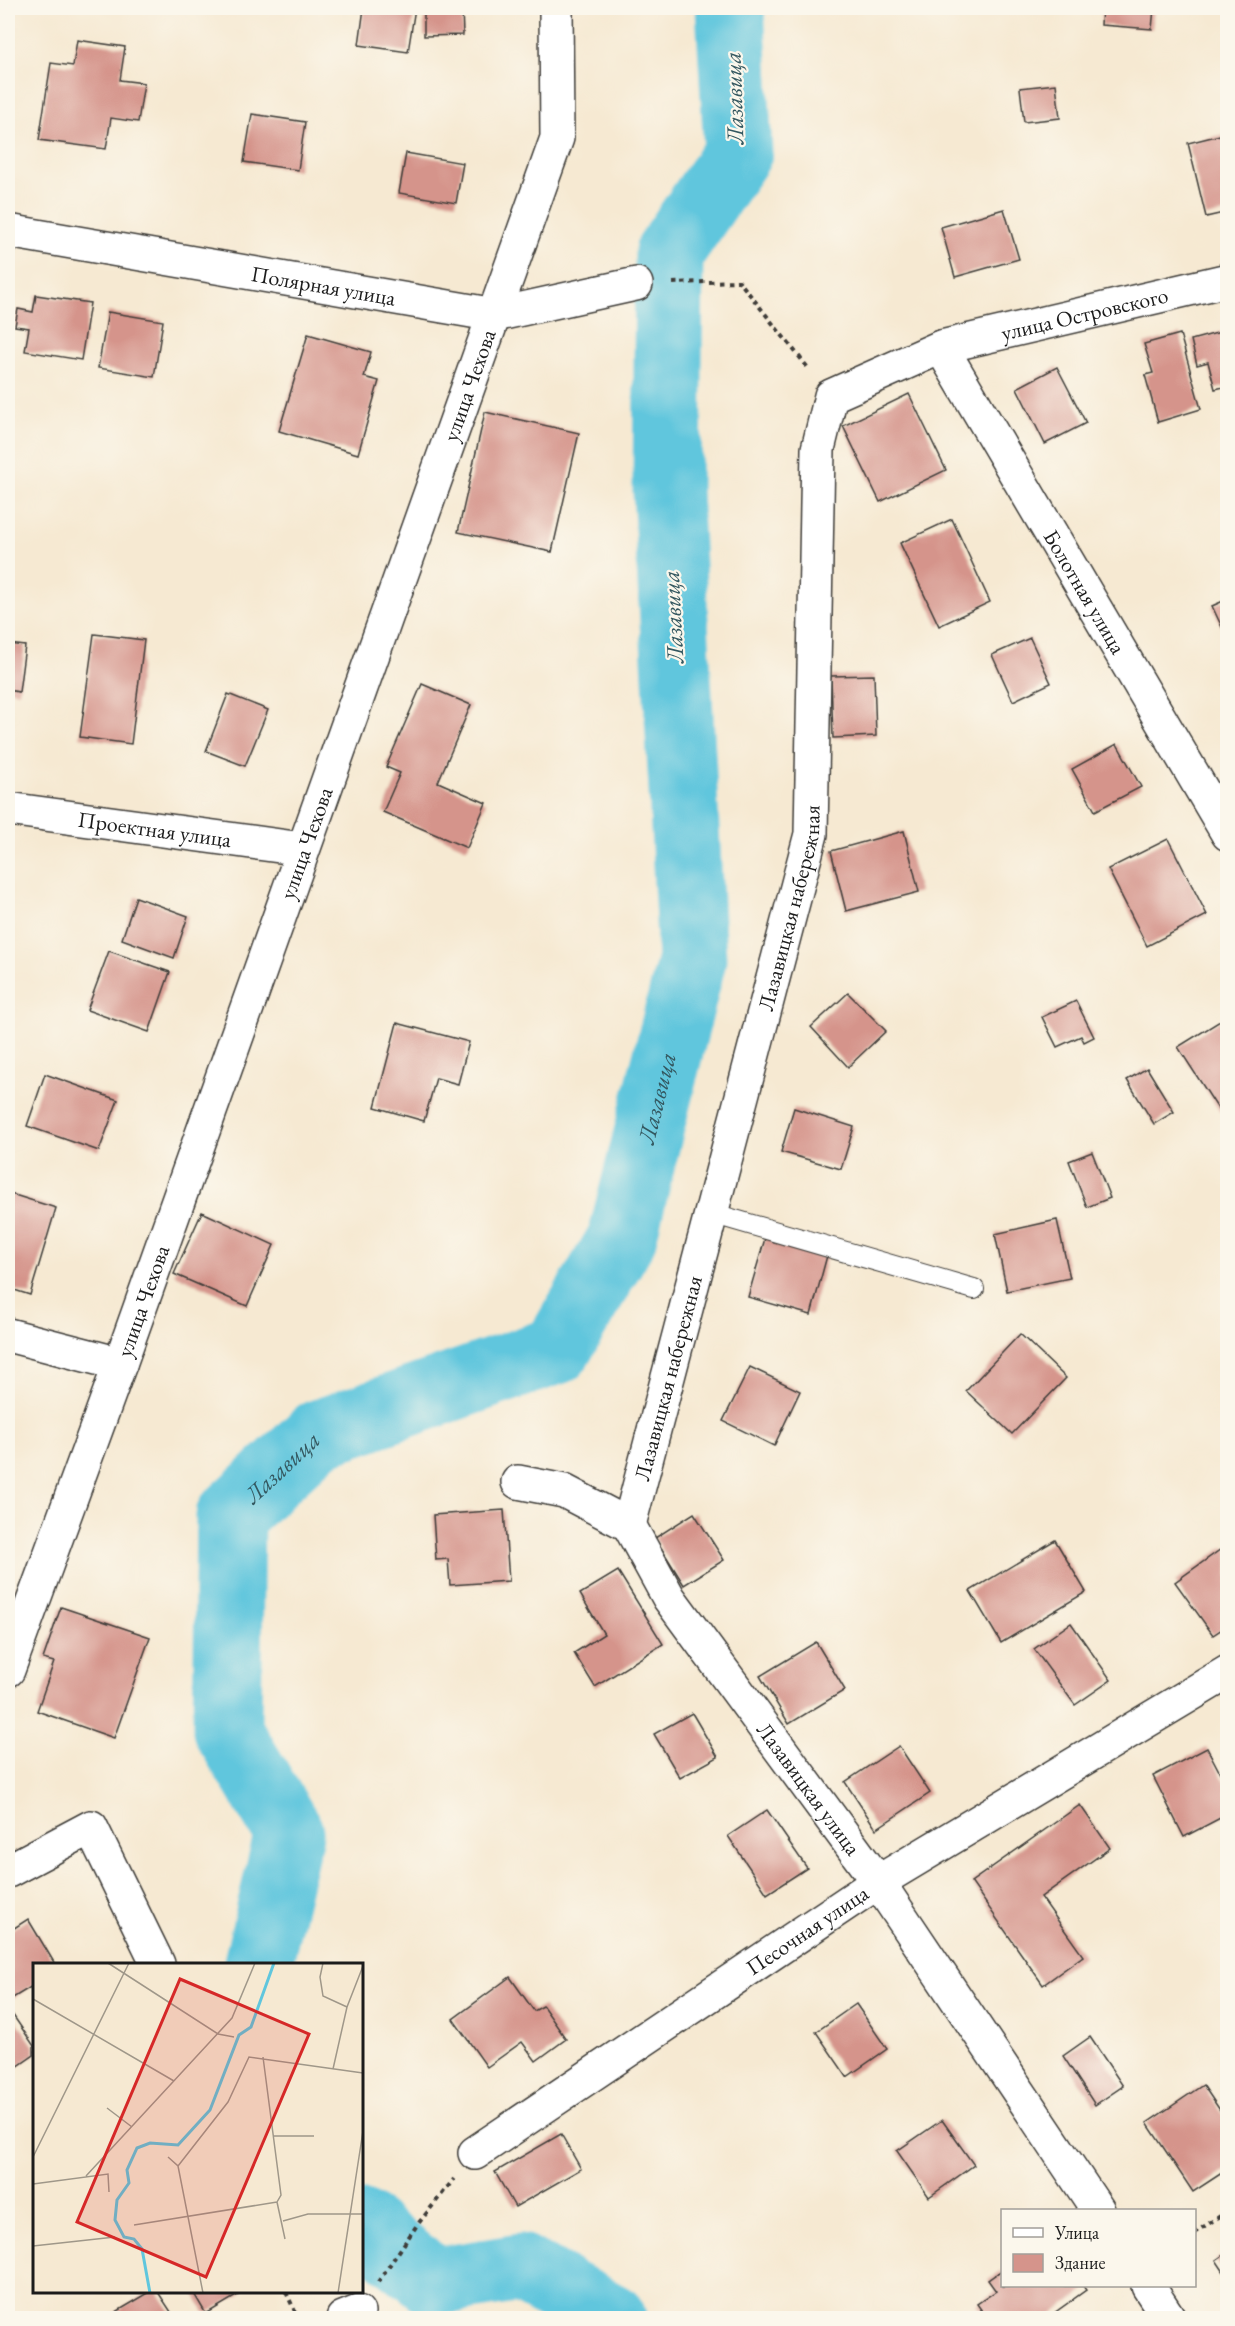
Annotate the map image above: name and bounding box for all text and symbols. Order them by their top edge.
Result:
water label: Лазавица [716,51,751,146]
street label: Полярная улица [249,259,398,313]
street label: улица Островского [998,280,1171,347]
street label: улица Чехова [436,325,503,445]
street label: Болотная улица [1037,524,1133,660]
water label: Лазавица [655,570,690,665]
street label: улица Чехова [273,783,340,903]
street label: Проектная улица [76,805,233,854]
street label: Лазавицкая набережная [751,805,827,1014]
water label: Лазавица [630,1049,683,1148]
street label: улица Чехова [110,1241,176,1361]
street label: Лазавицкая набережная [627,1272,709,1484]
water label: Лазавица [237,1424,326,1511]
street label: Лазавицкая улица [750,1716,868,1861]
street label: Песочная улица [740,1878,874,1982]
inset map [33,1963,363,2293]
legend [1001,2209,1196,2287]
text: Улица [1054,2221,1100,2244]
text: Здание [1055,2251,1105,2274]

